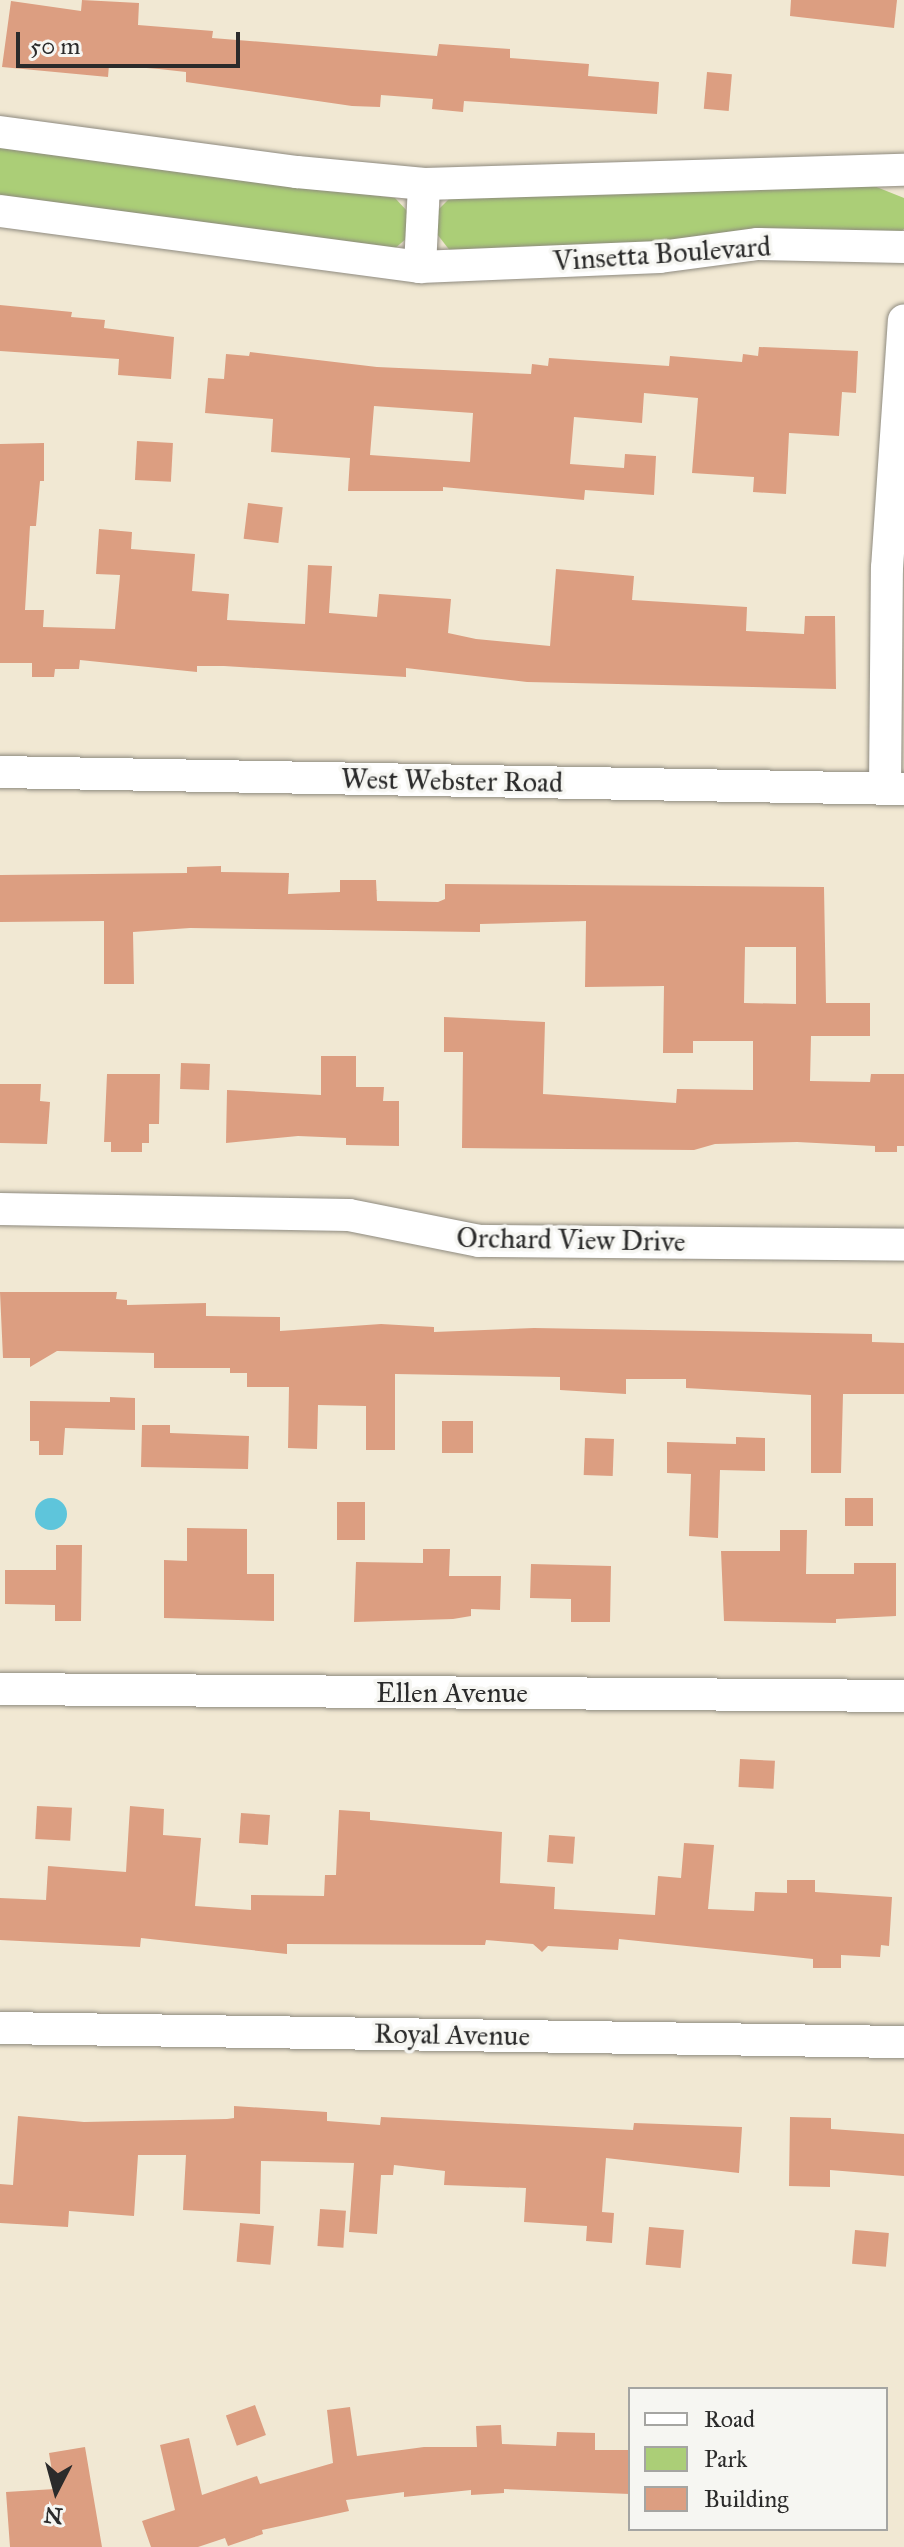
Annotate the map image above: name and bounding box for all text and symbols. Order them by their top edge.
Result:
scale bar [20,16,244,66]
text: 50 m [30,31,80,61]
street label: Vinsetta Boulevard [552,230,772,278]
street label: West Webster Road [341,762,563,800]
street label: Orchard View Drive [456,1221,686,1259]
street label: Ellen Avenue [376,1676,528,1710]
street label: Royal Avenue [374,2017,530,2053]
legend [628,2387,888,2531]
text: Road [704,2404,755,2434]
text: Park [704,2444,747,2474]
north arrow [16,2451,96,2531]
text: Building [704,2484,789,2514]
text: N [43,2501,64,2530]

